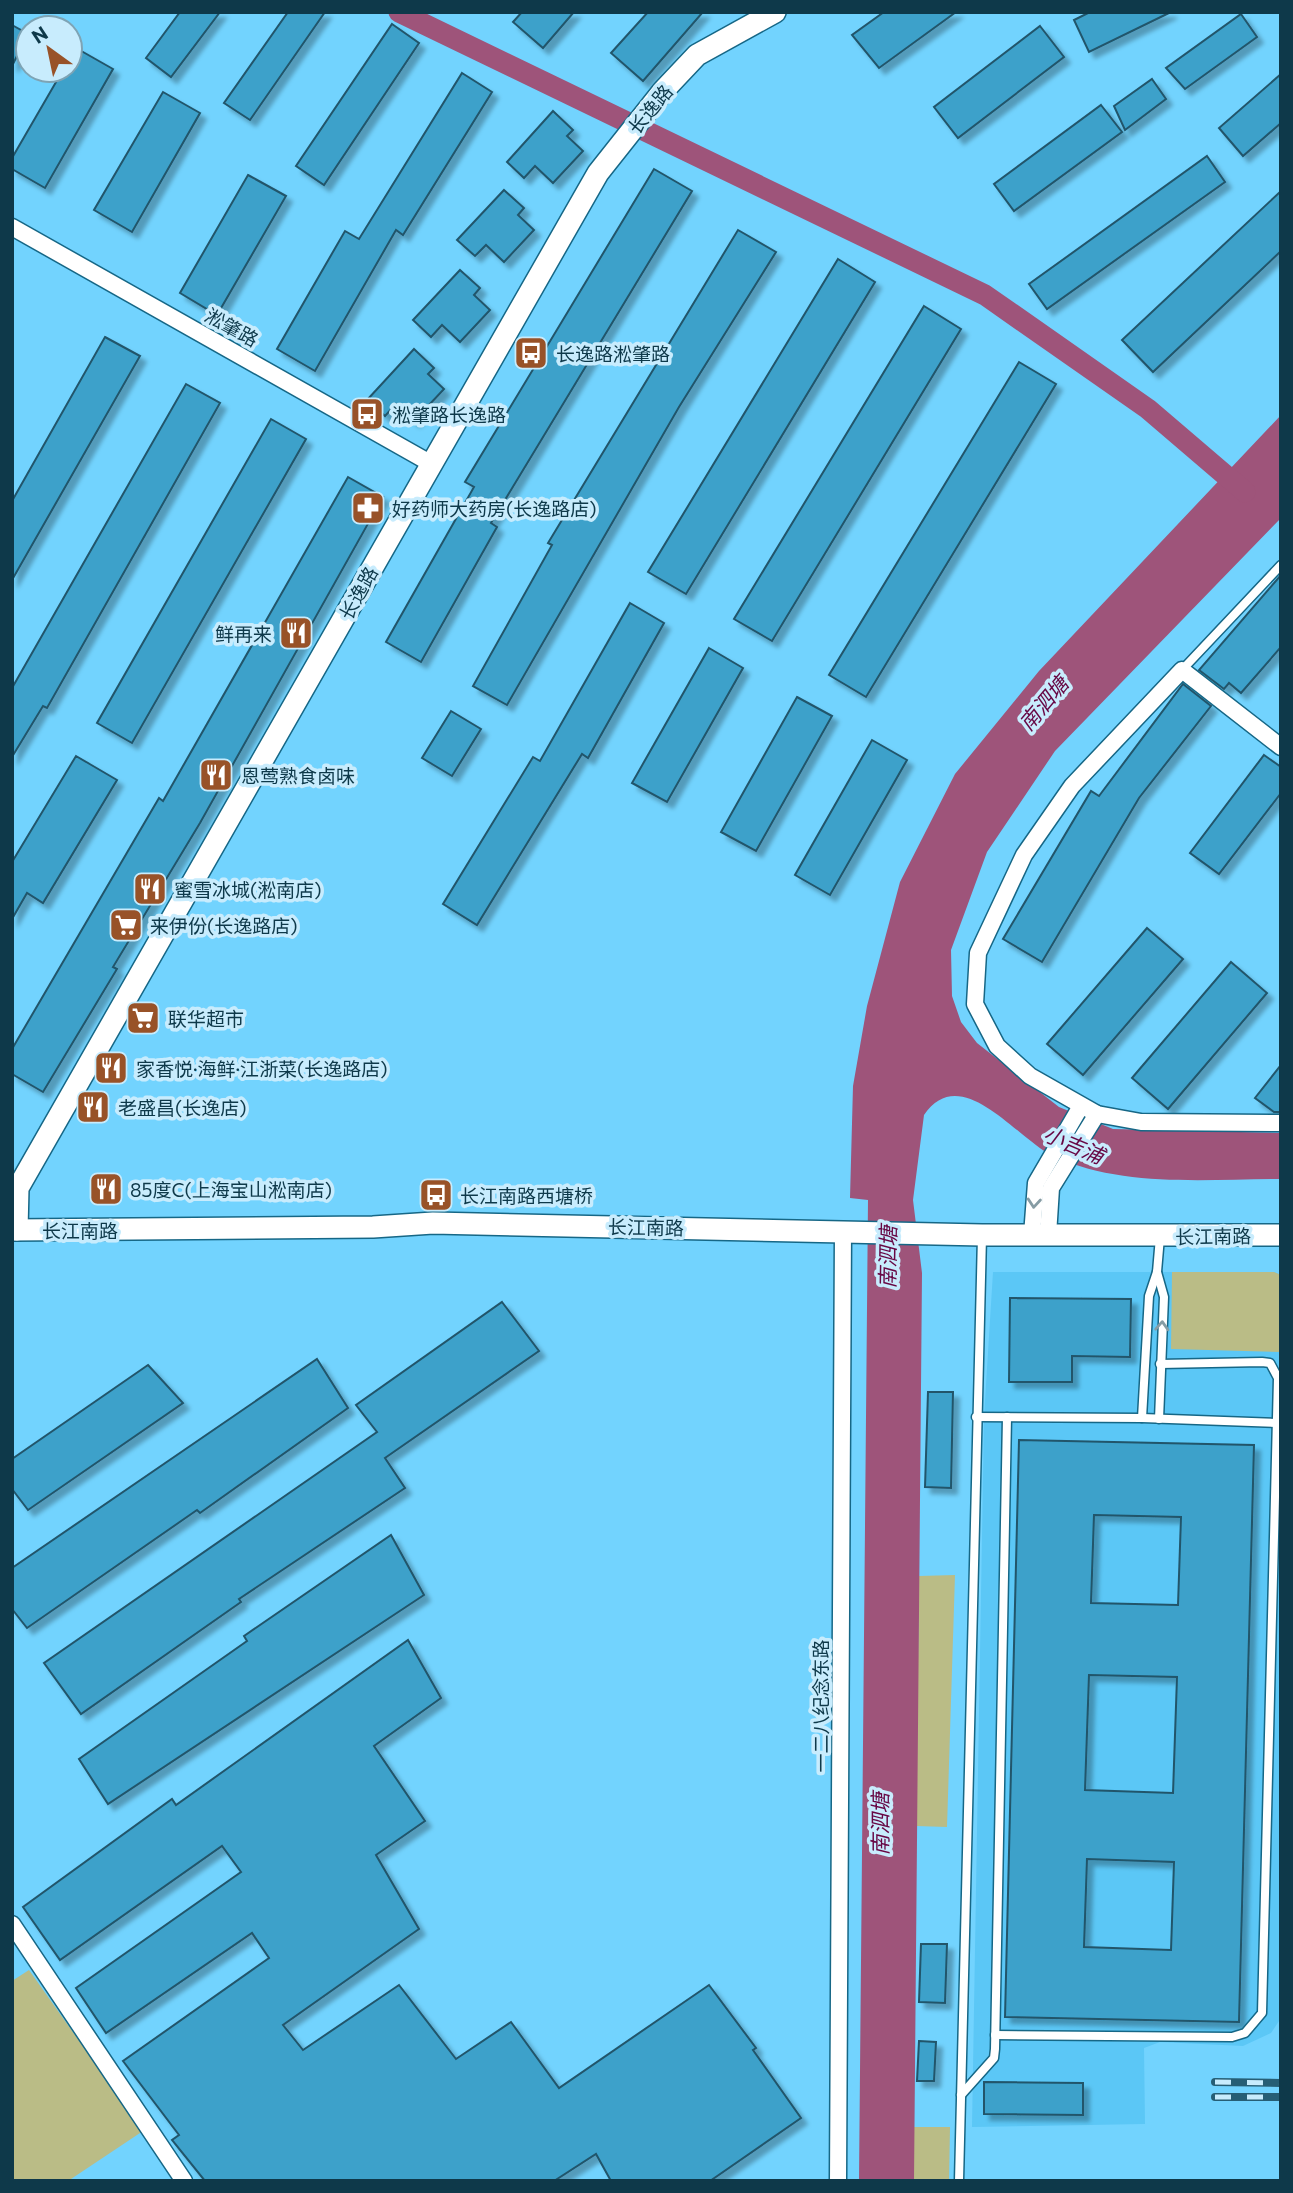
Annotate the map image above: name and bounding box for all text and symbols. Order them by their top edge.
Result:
north arrow [14,14,84,84]
text: N [27,21,52,48]
street label: 长逸路 [623,80,677,138]
street label: 淞肇路 [201,303,263,351]
bus stop icon: 长逸路淞肇路 [512,334,550,372]
place label: 长逸路淞肇路 [556,342,670,365]
bus stop icon: 淞肇路长逸路 [348,395,386,433]
place label: 淞肇路长逸路 [392,403,506,426]
pharmacy icon: 好药师大药房(长逸路店) [349,489,387,527]
place label: 好药师大药房(长逸路店) [392,497,597,520]
street label: 长逸路 [334,562,382,624]
restaurant icon: 鲜再来 [277,614,315,652]
place label: 鲜再来 [215,622,272,645]
water label: 南泗塘 [1013,669,1075,735]
restaurant icon: 恩莺熟食卤味 [197,756,235,794]
place label: 恩莺熟食卤味 [241,764,355,787]
restaurant icon: 蜜雪冰城(淞南店) [131,870,169,908]
place label: 蜜雪冰城(淞南店) [174,878,322,901]
supermarket icon: 来伊份(长逸路店) [107,906,145,944]
place label: 来伊份(长逸路店) [150,914,298,937]
supermarket icon: 联华超市 [124,999,162,1037]
place label: 联华超市 [168,1007,244,1030]
restaurant icon: 家香悦·海鲜·江浙菜(长逸路店) [92,1049,130,1087]
place label: 家香悦·海鲜·江浙菜(长逸路店) [136,1057,388,1080]
restaurant icon: 老盛昌(长逸店) [74,1088,112,1126]
place label: 老盛昌(长逸店) [118,1096,247,1119]
water label: 小吉浦 [1040,1120,1111,1169]
restaurant icon: 85度C(上海宝山淞南店) [87,1170,125,1208]
bus stop icon: 长江南路西塘桥 [417,1176,455,1214]
place label: 85度C(上海宝山淞南店) [130,1178,332,1201]
place label: 长江南路西塘桥 [460,1184,593,1207]
one-way arrow [1027,1198,1042,1209]
street label: 长江南路 [608,1215,684,1239]
street label: 长江南路 [42,1219,118,1242]
water label: 南泗塘 [874,1222,900,1289]
street label: 长江南路 [1175,1224,1251,1248]
one-way arrow [1155,1320,1170,1331]
street label: 一二八纪念东路 [809,1639,832,1773]
water label: 南泗塘 [867,1790,892,1856]

